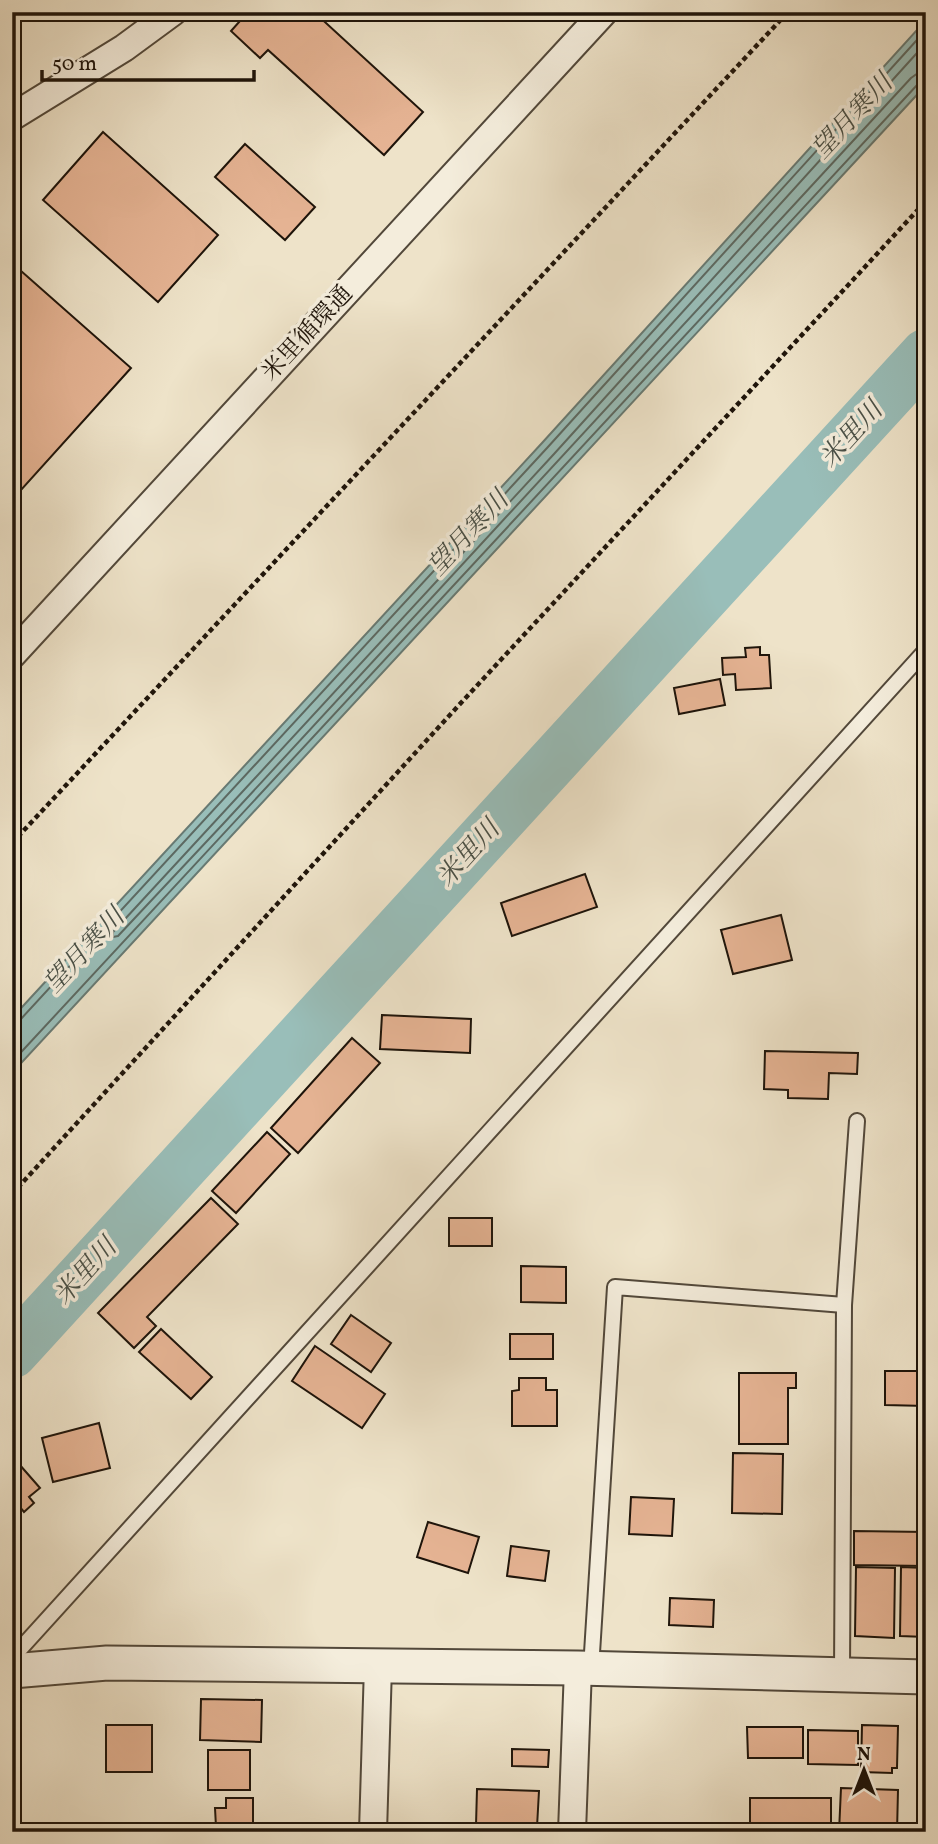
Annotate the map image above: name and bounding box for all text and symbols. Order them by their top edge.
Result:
scale bar [42,38,254,82]
text: 50 m [52,50,97,79]
water label: 望月寒川 [804,65,904,167]
street label: 米里循環通 [255,279,361,389]
water label: 米里川 [813,392,893,476]
water label: 望月寒川 [420,482,520,584]
water label: 米里川 [430,811,510,895]
water label: 望月寒川 [36,899,136,1001]
water label: 米里川 [47,1229,127,1313]
north arrow [830,1736,900,1806]
text: N [857,1742,871,1768]

